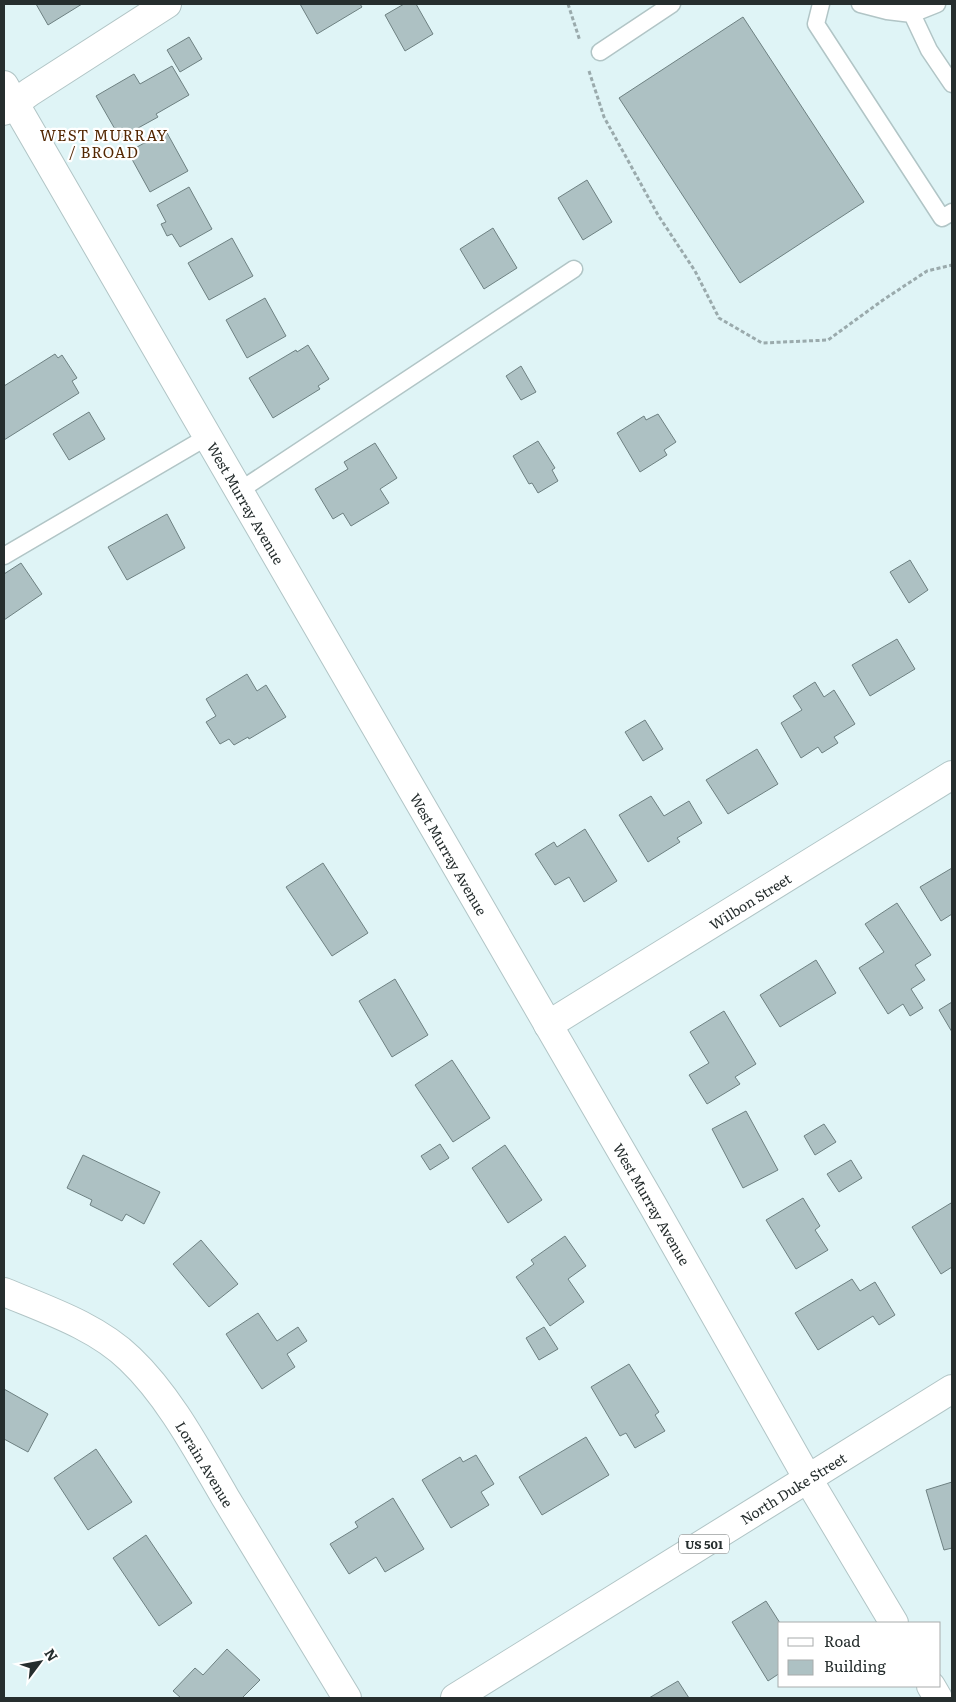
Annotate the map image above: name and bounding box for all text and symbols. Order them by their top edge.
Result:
district label: WEST MURRAY / BROAD [40,123,168,163]
street label: West Murray Avenue [203,438,289,568]
street label: West Murray Avenue [406,789,492,919]
street label: Wilbon Street [705,868,795,934]
street label: West Murray Avenue [609,1139,695,1269]
street label: Lorain Avenue [171,1417,239,1511]
street label: North Duke Street [736,1447,850,1529]
road number: US 501 [679,1535,729,1554]
legend [778,1622,941,1687]
text: Road [824,1629,860,1652]
north arrow [15,1637,65,1687]
text: N [40,1644,64,1665]
text: Building [824,1654,886,1677]

